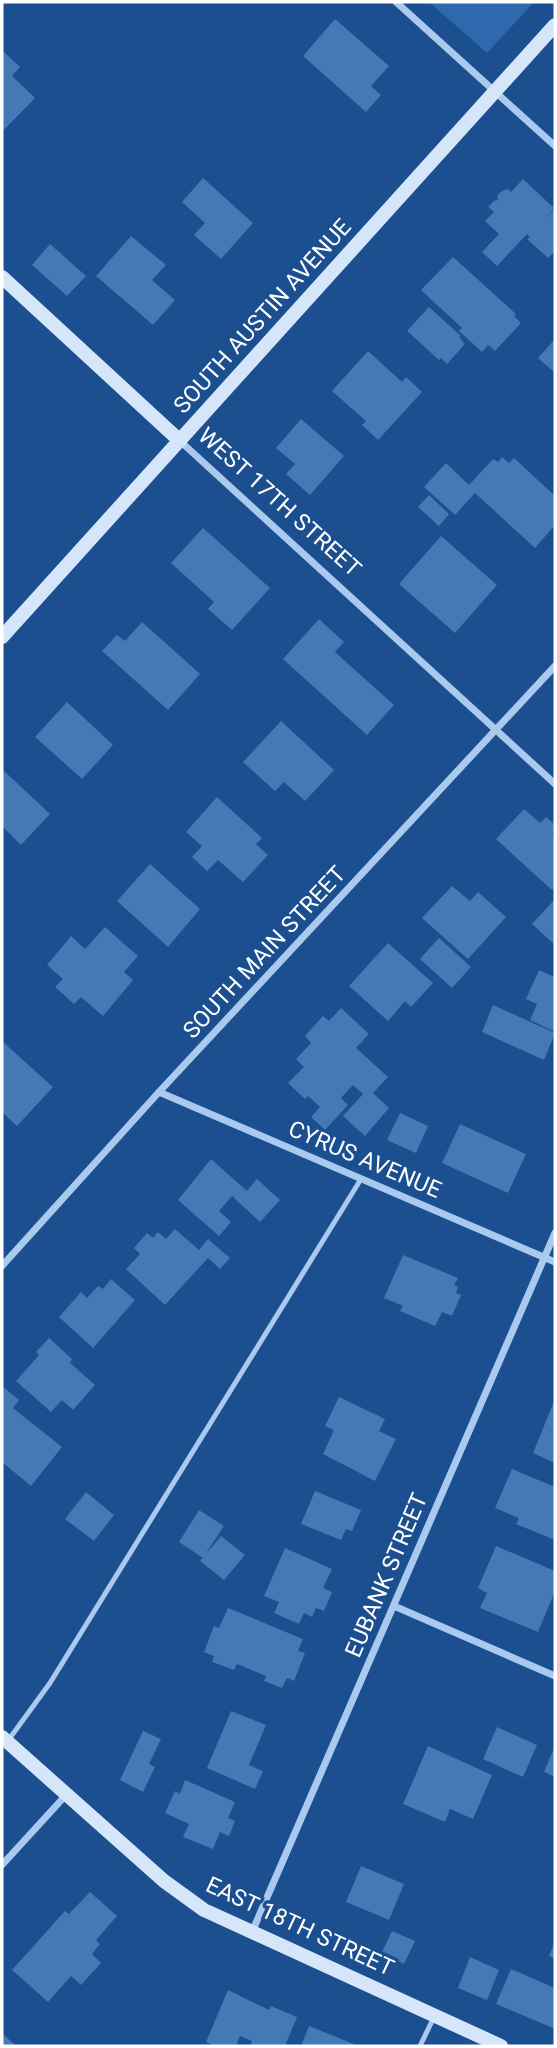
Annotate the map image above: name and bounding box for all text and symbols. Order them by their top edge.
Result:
street label: SOUTH AUSTIN AVENUE [168,214,357,419]
street label: WEST 17TH STREET [193,422,367,583]
street label: SOUTH MAIN STREET [178,860,351,1044]
street label: CYRUS AVENUE [284,1115,445,1204]
street label: EUBANK STREET [340,1489,433,1661]
street label: EAST 18TH STREET [202,1871,398,1982]

